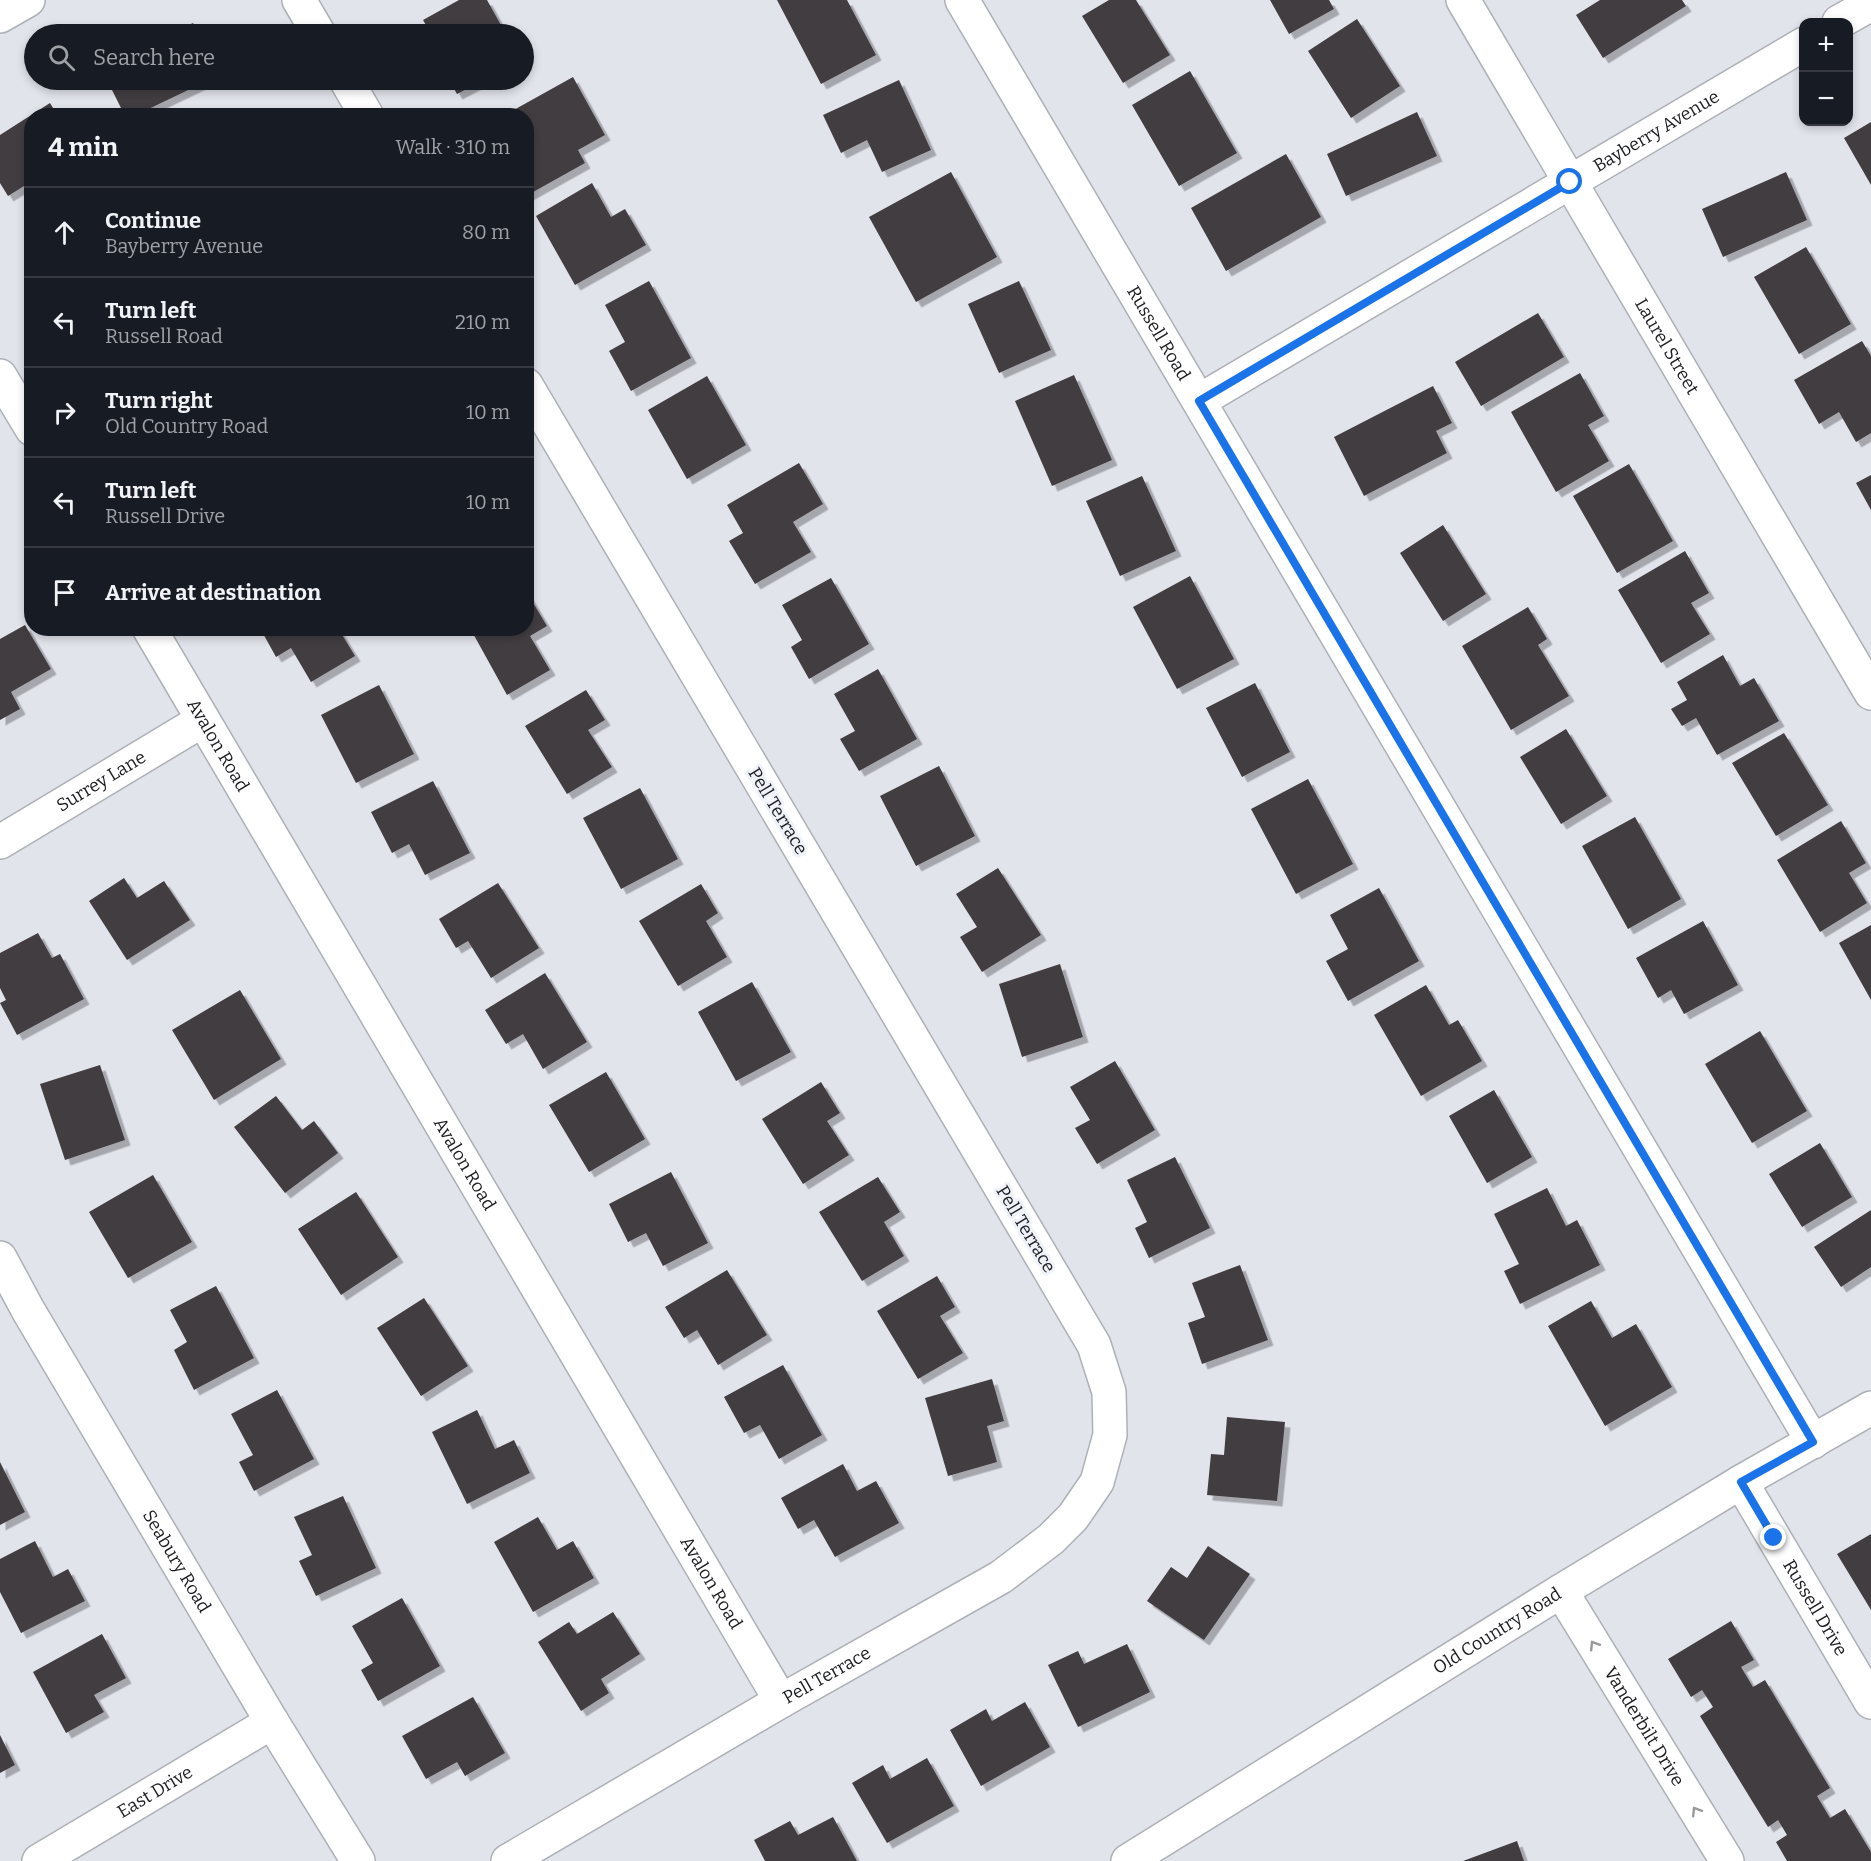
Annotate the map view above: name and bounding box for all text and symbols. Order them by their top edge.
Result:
map controls [1799,18,1853,126]
button: + [1799,18,1853,72]
search box [24,24,534,90]
icon: search [45,41,78,74]
text: Search here [93,44,215,71]
button: − [1799,72,1853,126]
street label: Bayberry Avenue [1589,85,1723,177]
text: 4 min [48,132,118,163]
text: Walk · 310 m [396,135,510,159]
route start [1556,168,1582,194]
text: Continue [105,207,201,234]
icon: ahead [48,216,81,249]
text: 80 m [462,220,510,244]
text: Bayberry Avenue [105,234,263,258]
street label: Russell Road [1122,282,1195,385]
street label: Laurel Street [1630,294,1704,399]
text: Turn left [105,297,197,324]
icon: left [48,306,81,339]
text: 210 m [455,310,510,334]
text: Russell Road [105,324,223,348]
text: Turn right [105,387,213,414]
icon: right [48,396,81,429]
text: 10 m [466,400,510,424]
text: Old Country Road [105,414,268,438]
text: Turn left [105,477,197,504]
icon: left [48,486,81,519]
text: 10 m [466,490,510,514]
text: Russell Drive [105,504,225,528]
icon: arrive [48,576,81,609]
text: Arrive at destination [105,579,321,606]
street label: Avalon Road [182,695,254,796]
street label: Surrey Lane [52,746,150,817]
street label: Pell Terrace [743,764,813,858]
street label: Avalon Road [429,1114,501,1215]
street label: Pell Terrace [991,1182,1061,1276]
street label: Seabury Road [138,1506,216,1617]
route end [1760,1524,1786,1550]
street label: Avalon Road [675,1532,747,1633]
street label: Russell Drive [1778,1556,1852,1660]
street label: Old Country Road [1429,1582,1566,1679]
one-way arrow [1589,1641,1601,1651]
street label: Pell Terrace [779,1642,875,1709]
street label: Vanderbilt Drive [1599,1663,1689,1790]
street label: East Drive [113,1761,197,1823]
one-way arrow [1692,1807,1704,1817]

